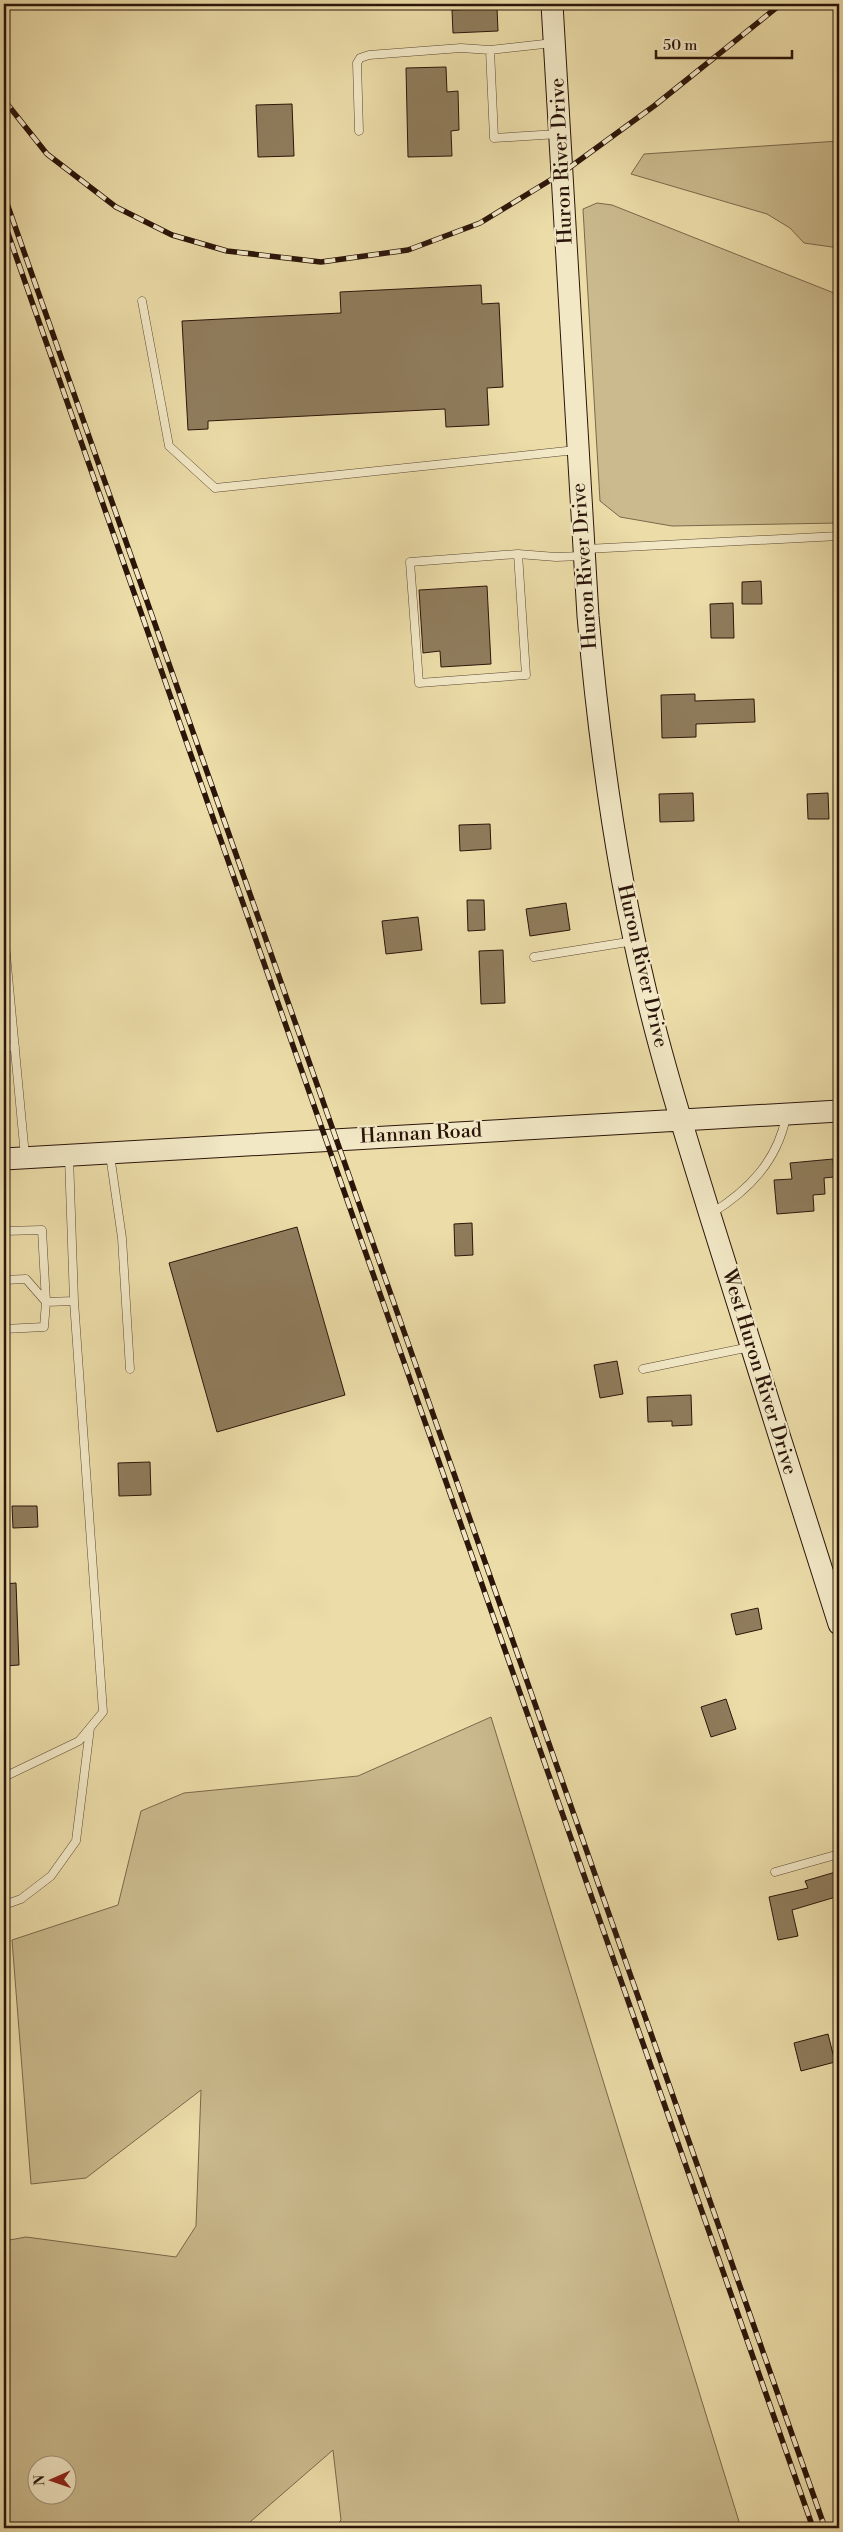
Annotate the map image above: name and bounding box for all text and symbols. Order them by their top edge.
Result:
scale bar [656,28,792,60]
text: 50 m [663,36,697,55]
street label: Huron River Drive [545,77,579,245]
street label: Huron River Drive [567,482,603,650]
street label: Huron River Drive [611,882,673,1050]
street label: Hannan Road [359,1118,483,1150]
street label: West Huron River Drive [715,1265,802,1478]
north arrow [28,2454,78,2504]
text: N [31,2475,49,2486]

